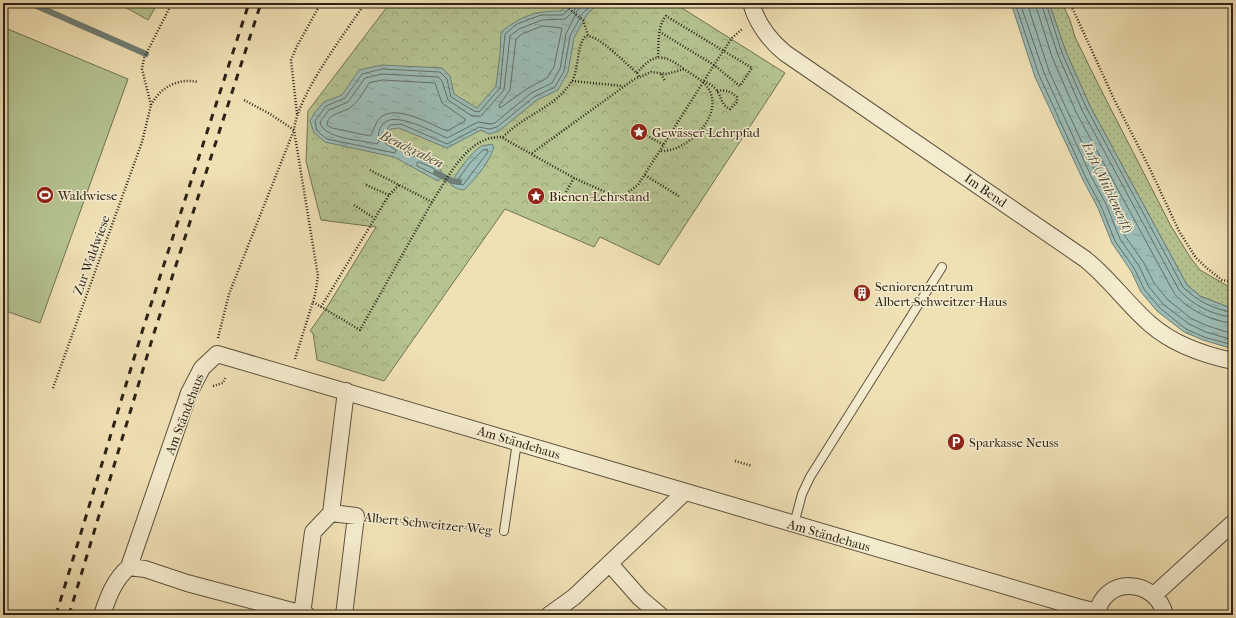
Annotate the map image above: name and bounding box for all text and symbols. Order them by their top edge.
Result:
place icon: Gewässer-Lehrpfad [629,122,649,142]
place label: Gewässer-Lehrpfad [652,125,761,140]
water label: Bendgraben [376,126,446,172]
water label: Erft (Mühlenerft) [1078,138,1137,236]
street label: Im Bend [962,170,1010,211]
sports icon: Waldwiese [35,185,55,205]
place icon: Bienen-Lehrstand [526,186,546,206]
place label: Waldwiese [57,188,118,203]
place label: Bienen-Lehrstand [549,189,651,204]
street label: Zur Waldwiese [70,213,113,297]
place label: Seniorenzentrum Albert-Schweitzer-Haus [874,279,1007,309]
building icon: Seniorenzentrum Albert-Schweitzer-Haus [852,283,872,303]
street label: Am Ständehaus [162,371,207,458]
street label: Am Ständehaus [475,422,562,462]
parking icon: Sparkasse Neuss [946,432,966,452]
place label: Sparkasse Neuss [969,435,1059,450]
street label: Albert-Schweitzer-Weg [362,509,494,538]
street label: Am Ständehaus [785,516,872,555]

